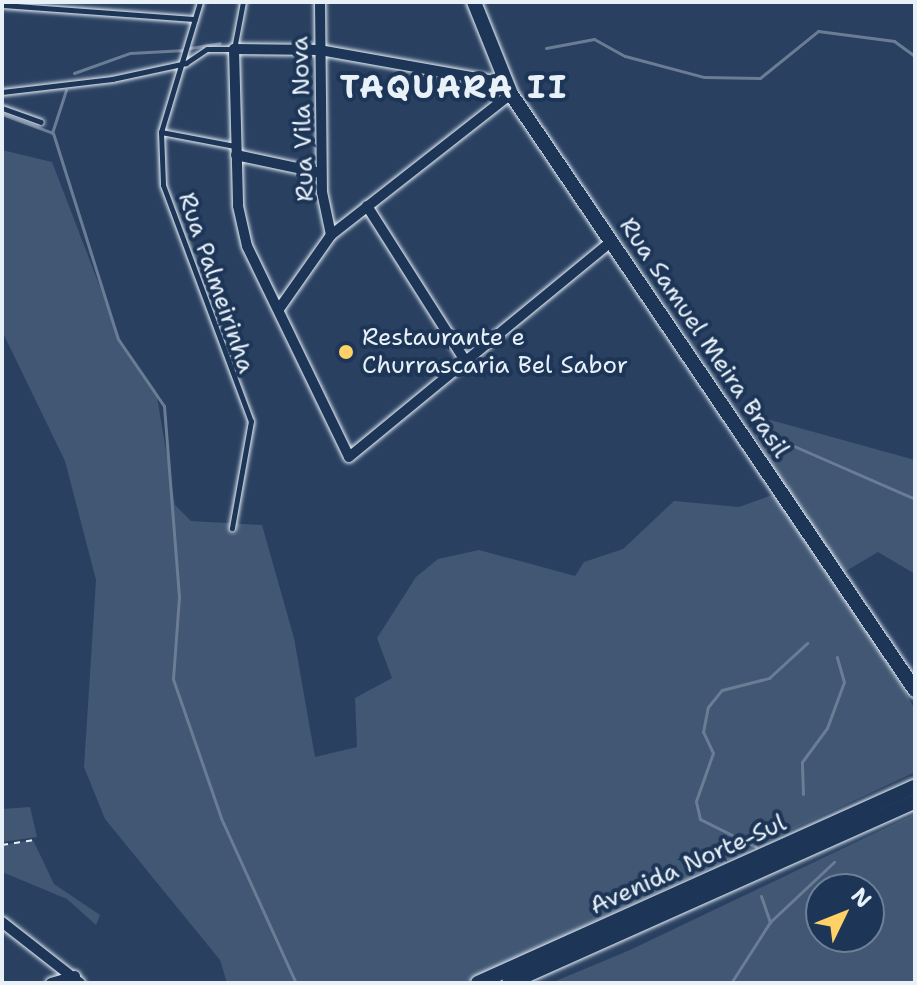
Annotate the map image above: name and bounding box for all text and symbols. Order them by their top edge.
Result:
street label: Rua Vila Nova [286,36,320,202]
district label: TAQUARA II [340,68,568,106]
street label: Rua Palmeirinha [172,189,260,377]
street label: Rua Samuel Meira Brasil [613,213,795,463]
place label: Restaurante e Churrascaria Bel Sabor [362,324,628,380]
marker: Restaurante e Churrascaria Bel Sabor [337,343,355,361]
street label: Avenida Norte-Sul [586,809,790,921]
north arrow [805,873,885,953]
text: N [845,881,878,914]

